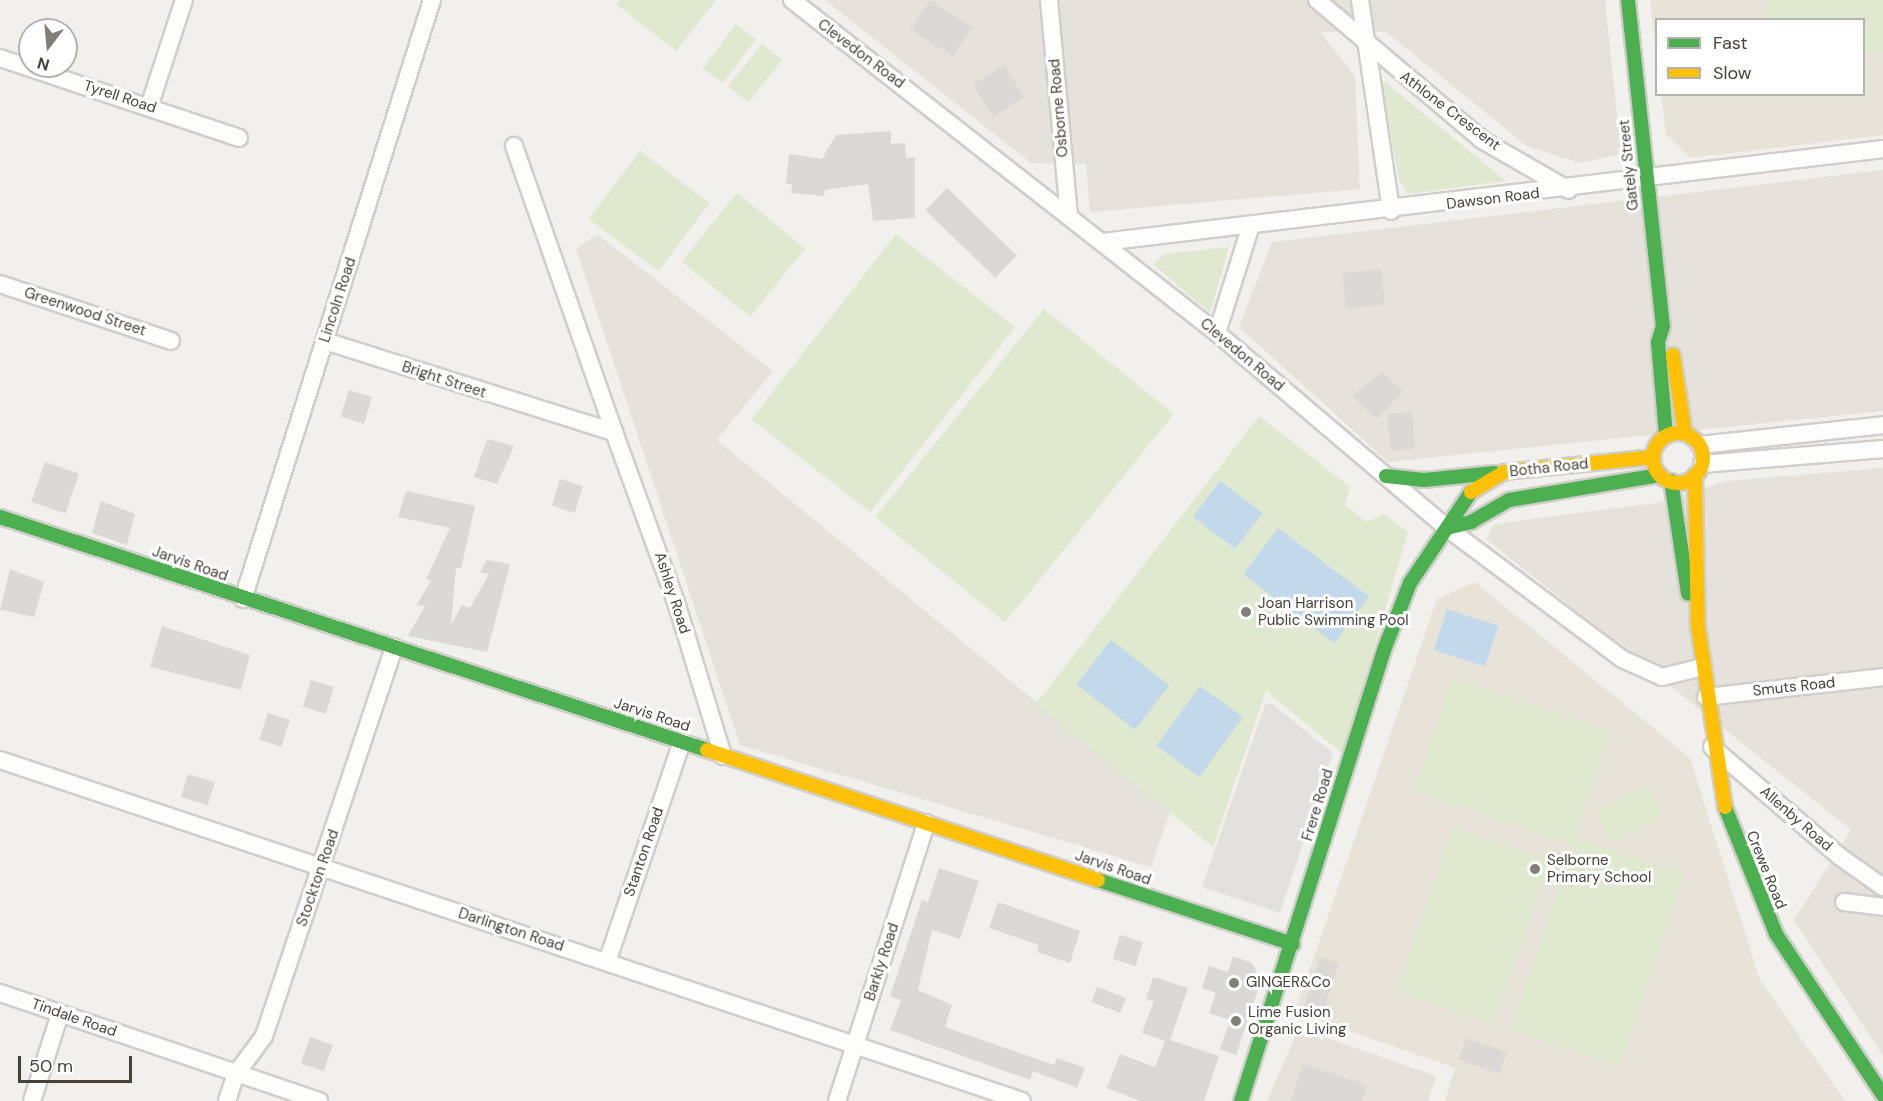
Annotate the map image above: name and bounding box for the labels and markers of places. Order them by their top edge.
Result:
place label: Joan Harrison Public Swimming Pool [1258,594,1409,629]
marker: Joan Harrison Public Swimming Pool [1239,605,1253,619]
place label: Selborne Primary School [1547,851,1651,886]
marker: Selborne Primary School [1528,862,1542,876]
place label: GINGER&Co [1246,974,1331,992]
marker: GINGER&Co [1227,976,1241,990]
place label: Lime Fusion Organic Living [1248,1003,1346,1038]
marker: Lime Fusion Organic Living [1229,1014,1243,1028]

